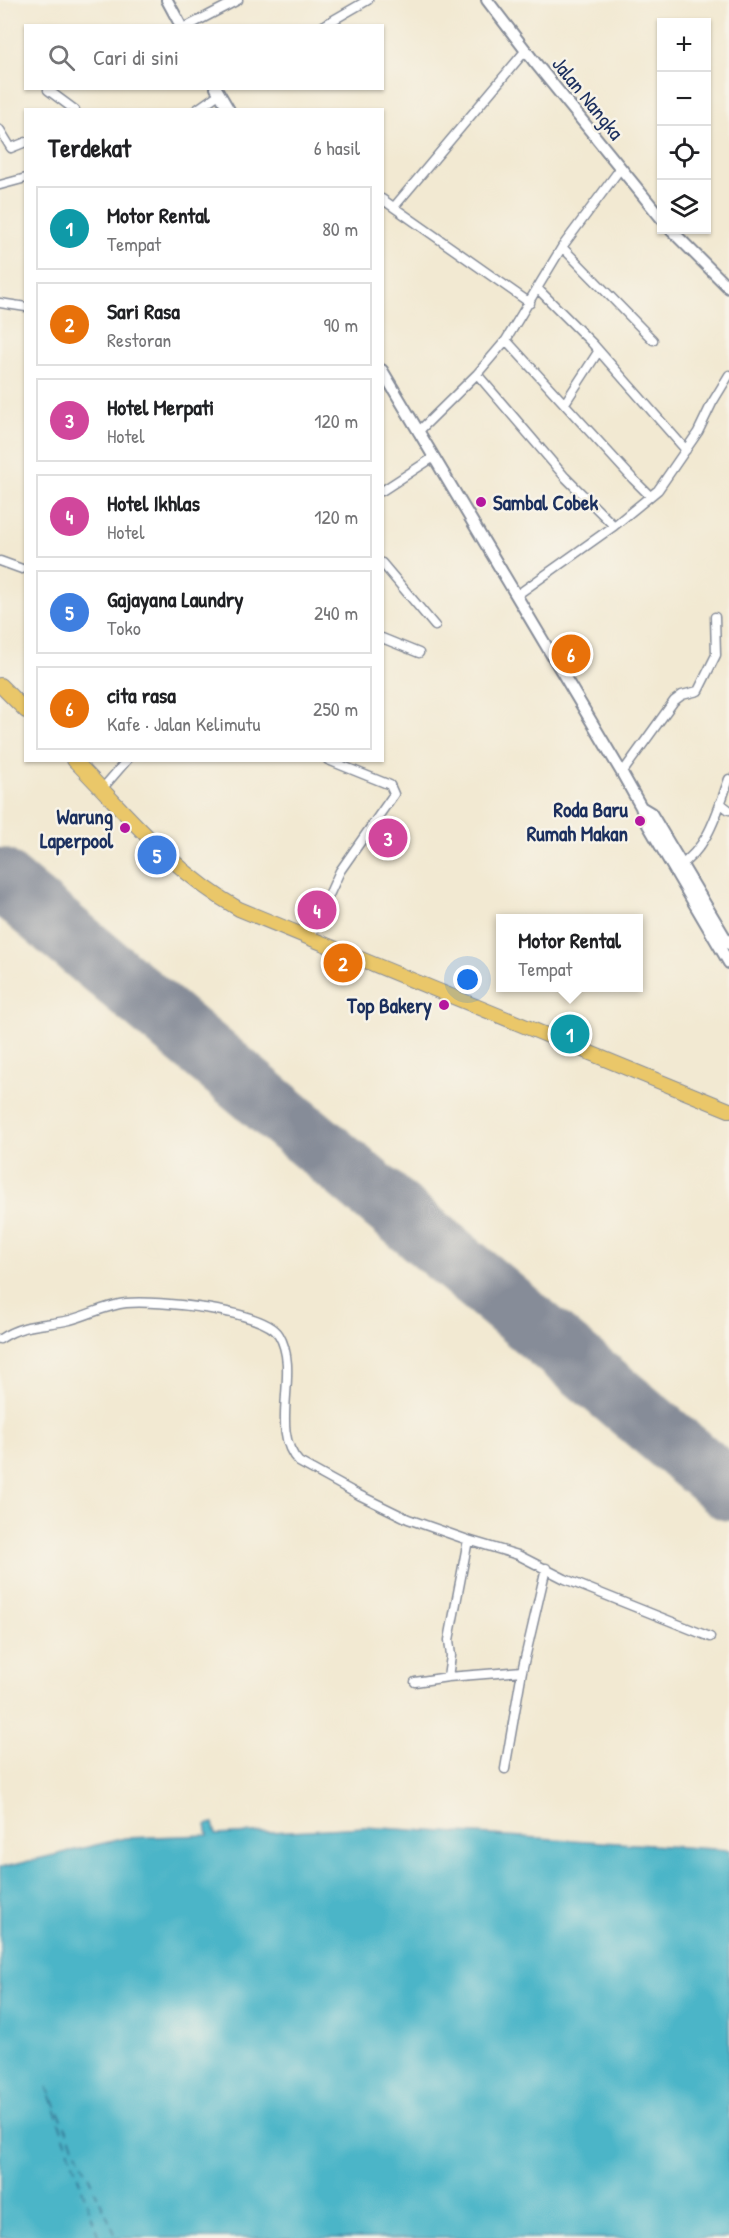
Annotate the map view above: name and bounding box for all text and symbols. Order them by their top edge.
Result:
map controls [657,18,711,234]
button: + [657,18,711,72]
search box [24,24,384,90]
icon: search [45,41,78,74]
text: Cari di sini [93,42,179,72]
street label: Jalan Nangka [545,50,631,146]
button: − [657,72,711,126]
button: locate [657,126,711,180]
text: Terdekat [48,130,131,165]
text: 6 hasil [314,134,360,161]
button: layers [657,180,711,234]
text: Motor Rental [107,200,210,230]
text: 1 [66,215,73,242]
text: 80 m [322,215,358,242]
text: Tempat [107,230,161,257]
text: Sari Rasa [107,296,180,326]
text: 2 [65,311,74,338]
text: 90 m [324,311,358,338]
text: Restoran [107,326,171,353]
text: Hotel Merpati [107,392,214,422]
text: 3 [65,407,74,434]
text: 120 m [314,407,358,434]
text: Hotel [107,422,145,449]
text: Hotel Ikhlas [107,488,200,518]
place label: Sambal Cobek [493,488,598,517]
marker: Sambal Cobek [474,495,488,509]
text: 4 [66,503,73,530]
text: 120 m [314,503,358,530]
text: Hotel [107,518,145,545]
text: Gajayana Laundry [107,584,243,614]
text: 5 [65,599,74,626]
text: 240 m [314,599,358,626]
text: Toko [107,614,141,641]
pin: 6 [552,632,590,676]
text: cita rasa [107,680,176,710]
text: 6 [66,695,73,722]
text: 250 m [313,695,358,722]
text: Kafe · Jalan Kelimutu [107,710,260,737]
place label: Roda Baru Rumah Makan [527,795,629,848]
place label: Warung Laperpool [40,802,113,856]
marker: Roda Baru Rumah Makan [633,814,647,828]
pin: 3 [368,816,408,860]
marker: Warung Laperpool [118,821,132,835]
pin: 5 [138,832,176,878]
pin: 4 [298,888,336,932]
popup [496,914,643,992]
text: Motor Rental [518,925,621,955]
pin: 2 [324,940,362,986]
text: Tempat [518,955,572,982]
your location [453,965,482,994]
place label: Top Bakery [346,991,432,1021]
marker: Top Bakery [437,998,451,1012]
pin: 1 [550,1012,590,1056]

